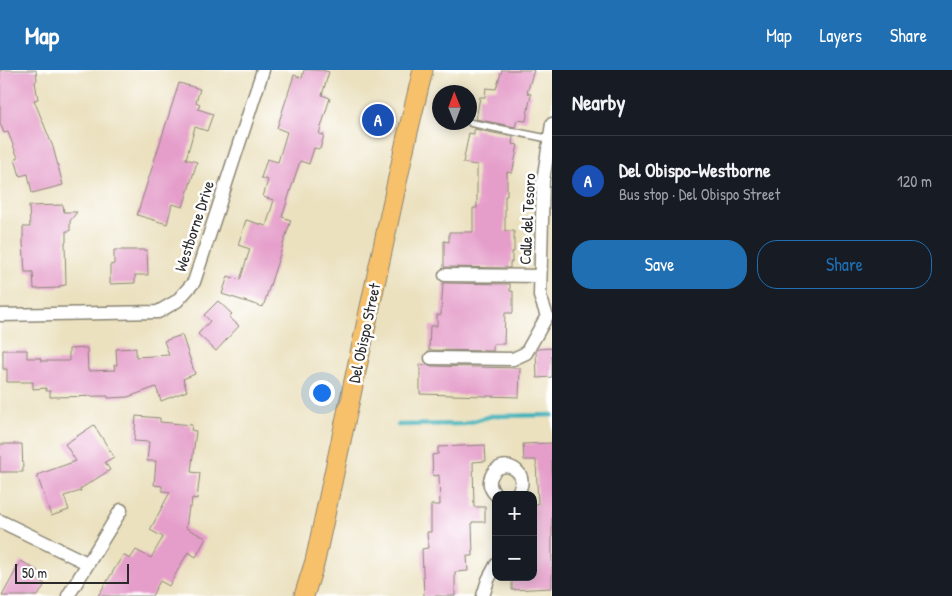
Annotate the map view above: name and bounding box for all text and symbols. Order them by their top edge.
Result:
text: Map [25,19,59,51]
text: Map [766,23,792,48]
text: Layers [820,23,862,48]
text: Share [890,23,927,48]
north arrow [432,85,477,130]
text: Nearby [572,88,625,117]
pin: A [362,101,394,139]
text: Del Obispo-Westborne [619,157,771,183]
text: A [584,170,592,192]
text: 120 m [897,170,932,192]
street label: Calle del Tesoro [514,172,540,265]
street label: Westborne Drive [169,177,219,274]
text: Bus stop · Del Obispo Street [619,183,780,205]
button: Save [572,240,747,289]
button: Share [757,240,932,289]
street label: Del Obispo Street [343,281,385,385]
your location [309,380,335,406]
map controls [492,491,537,581]
button: + [492,491,537,536]
button: − [492,536,537,581]
scale bar [15,561,129,584]
text: 50 m [22,563,47,582]

